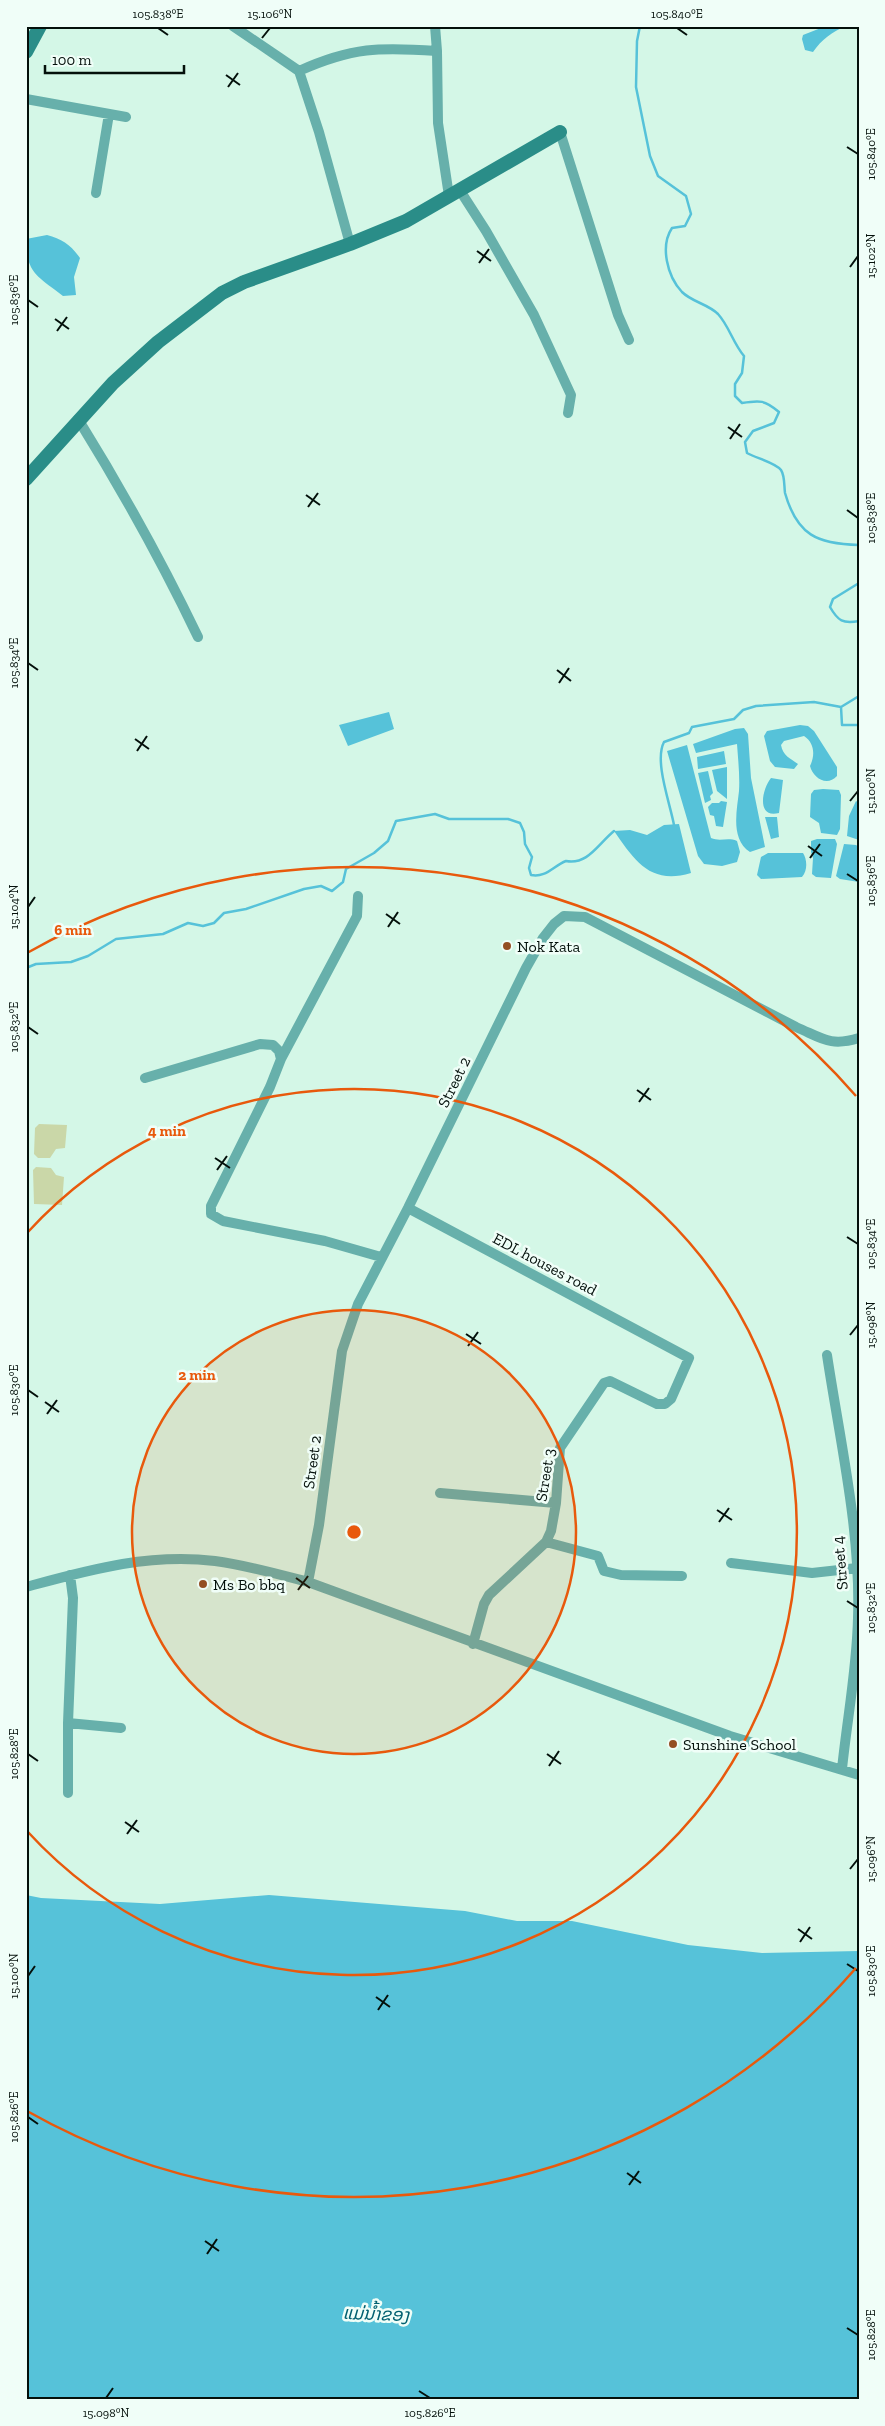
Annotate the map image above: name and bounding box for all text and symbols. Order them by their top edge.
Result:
text: 105.838°E [133,7,183,21]
text: 15.106°N [248,7,293,21]
text: 105.840°E [651,7,703,21]
scale bar [45,42,184,74]
text: 100 m [52,51,91,69]
text: 105.840°E [864,128,878,180]
text: 15.102°N [864,234,878,278]
text: 105.836°E [7,275,21,325]
text: 105.838°E [864,493,878,543]
text: 105.834°E [7,638,21,688]
text: 15.100°N [864,768,878,814]
text: 105.836°E [864,856,878,906]
text: 15.104°N [7,885,21,929]
text: 6 min [54,921,92,939]
place label: Nok Kata [517,937,581,956]
marker: Nok Kata [501,940,513,952]
text: 105.832°E [7,1002,21,1052]
street label: Street 2 [434,1054,474,1110]
text: 4 min [148,1122,186,1140]
text: 105.834°E [864,1219,878,1269]
street label: EDL houses road [490,1229,601,1300]
text: 15.098°N [864,1302,878,1348]
text: 105.830°E [7,1364,21,1416]
text: 2 min [178,1366,216,1384]
street label: Street 2 [299,1434,325,1490]
street label: Street 3 [531,1447,559,1503]
centre of rings [345,1523,363,1541]
street label: Street 4 [828,1535,852,1591]
place label: Ms Bo bbq [213,1575,285,1594]
marker: Ms Bo bbq [197,1578,209,1590]
text: 105.832°E [864,1583,878,1633]
text: 105.828°E [7,1728,21,1780]
place label: Sunshine School [683,1735,796,1754]
marker: Sunshine School [667,1738,679,1750]
text: 15.096°N [864,1836,878,1882]
text: 105.830°E [864,1945,878,1997]
text: 15.100°N [7,1953,21,1999]
text: 105.826°E [7,2091,21,2143]
water label: ແມ່ນ້ຳຂອງ [343,2299,411,2326]
text: 105.828°E [864,2309,878,2361]
text: 15.098°N [83,2406,129,2420]
text: 105.826°E [404,2406,456,2420]

